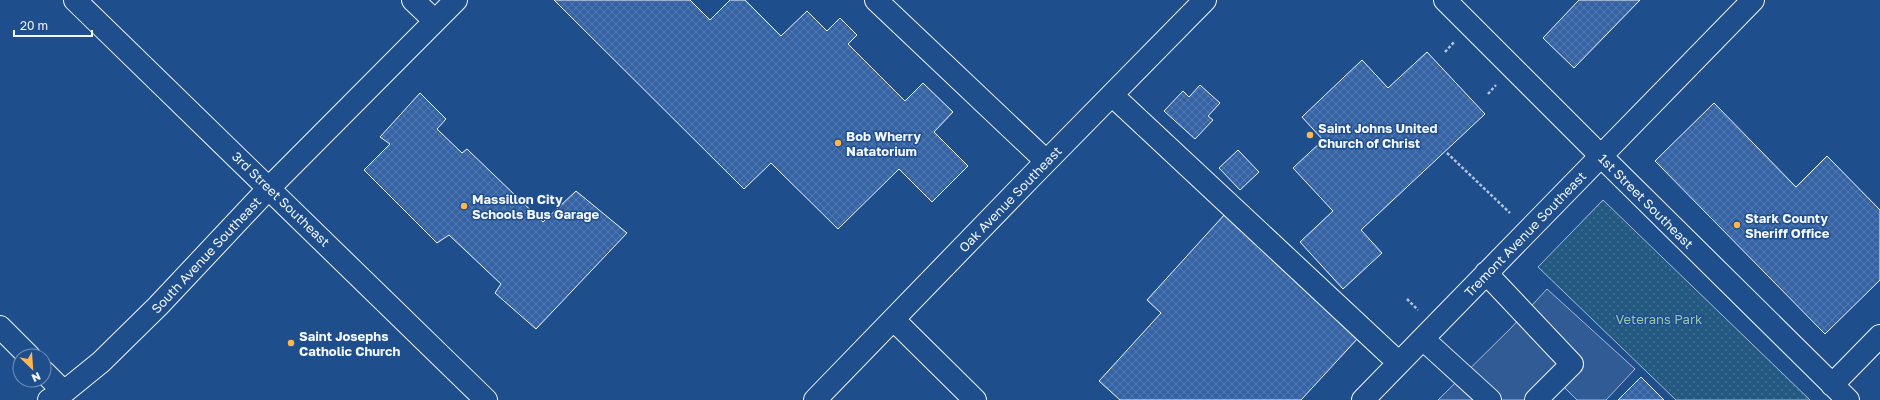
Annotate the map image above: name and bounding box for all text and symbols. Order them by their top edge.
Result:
scale bar [14,12,92,38]
text: 20 m [20,18,48,33]
place label: Saint Johns United Church of Christ [1318,120,1437,151]
place label: Bob Wherry Natatorium [846,128,921,159]
marker: Saint Johns United Church of Christ [1305,130,1315,140]
marker: Bob Wherry Natatorium [833,138,843,148]
street label: Oak Avenue Southeast [955,143,1065,255]
street label: 3rd Street Southeast [229,148,333,250]
street label: 1st Street Southeast [1595,150,1697,252]
street label: Tremont Avenue Southeast [1461,168,1589,300]
place label: Massillon City Schools Bus Garage [472,191,599,222]
street label: South Avenue Southeast [148,193,264,317]
marker: Massillon City Schools Bus Garage [459,201,469,211]
place label: Stark County Sheriff Office [1745,210,1830,241]
marker: Stark County Sheriff Office [1732,220,1742,230]
park label: Veterans Park [1616,311,1703,327]
place label: Saint Josephs Catholic Church [299,328,400,359]
marker: Saint Josephs Catholic Church [286,338,296,348]
north arrow [12,348,52,388]
text: N [30,370,43,385]

